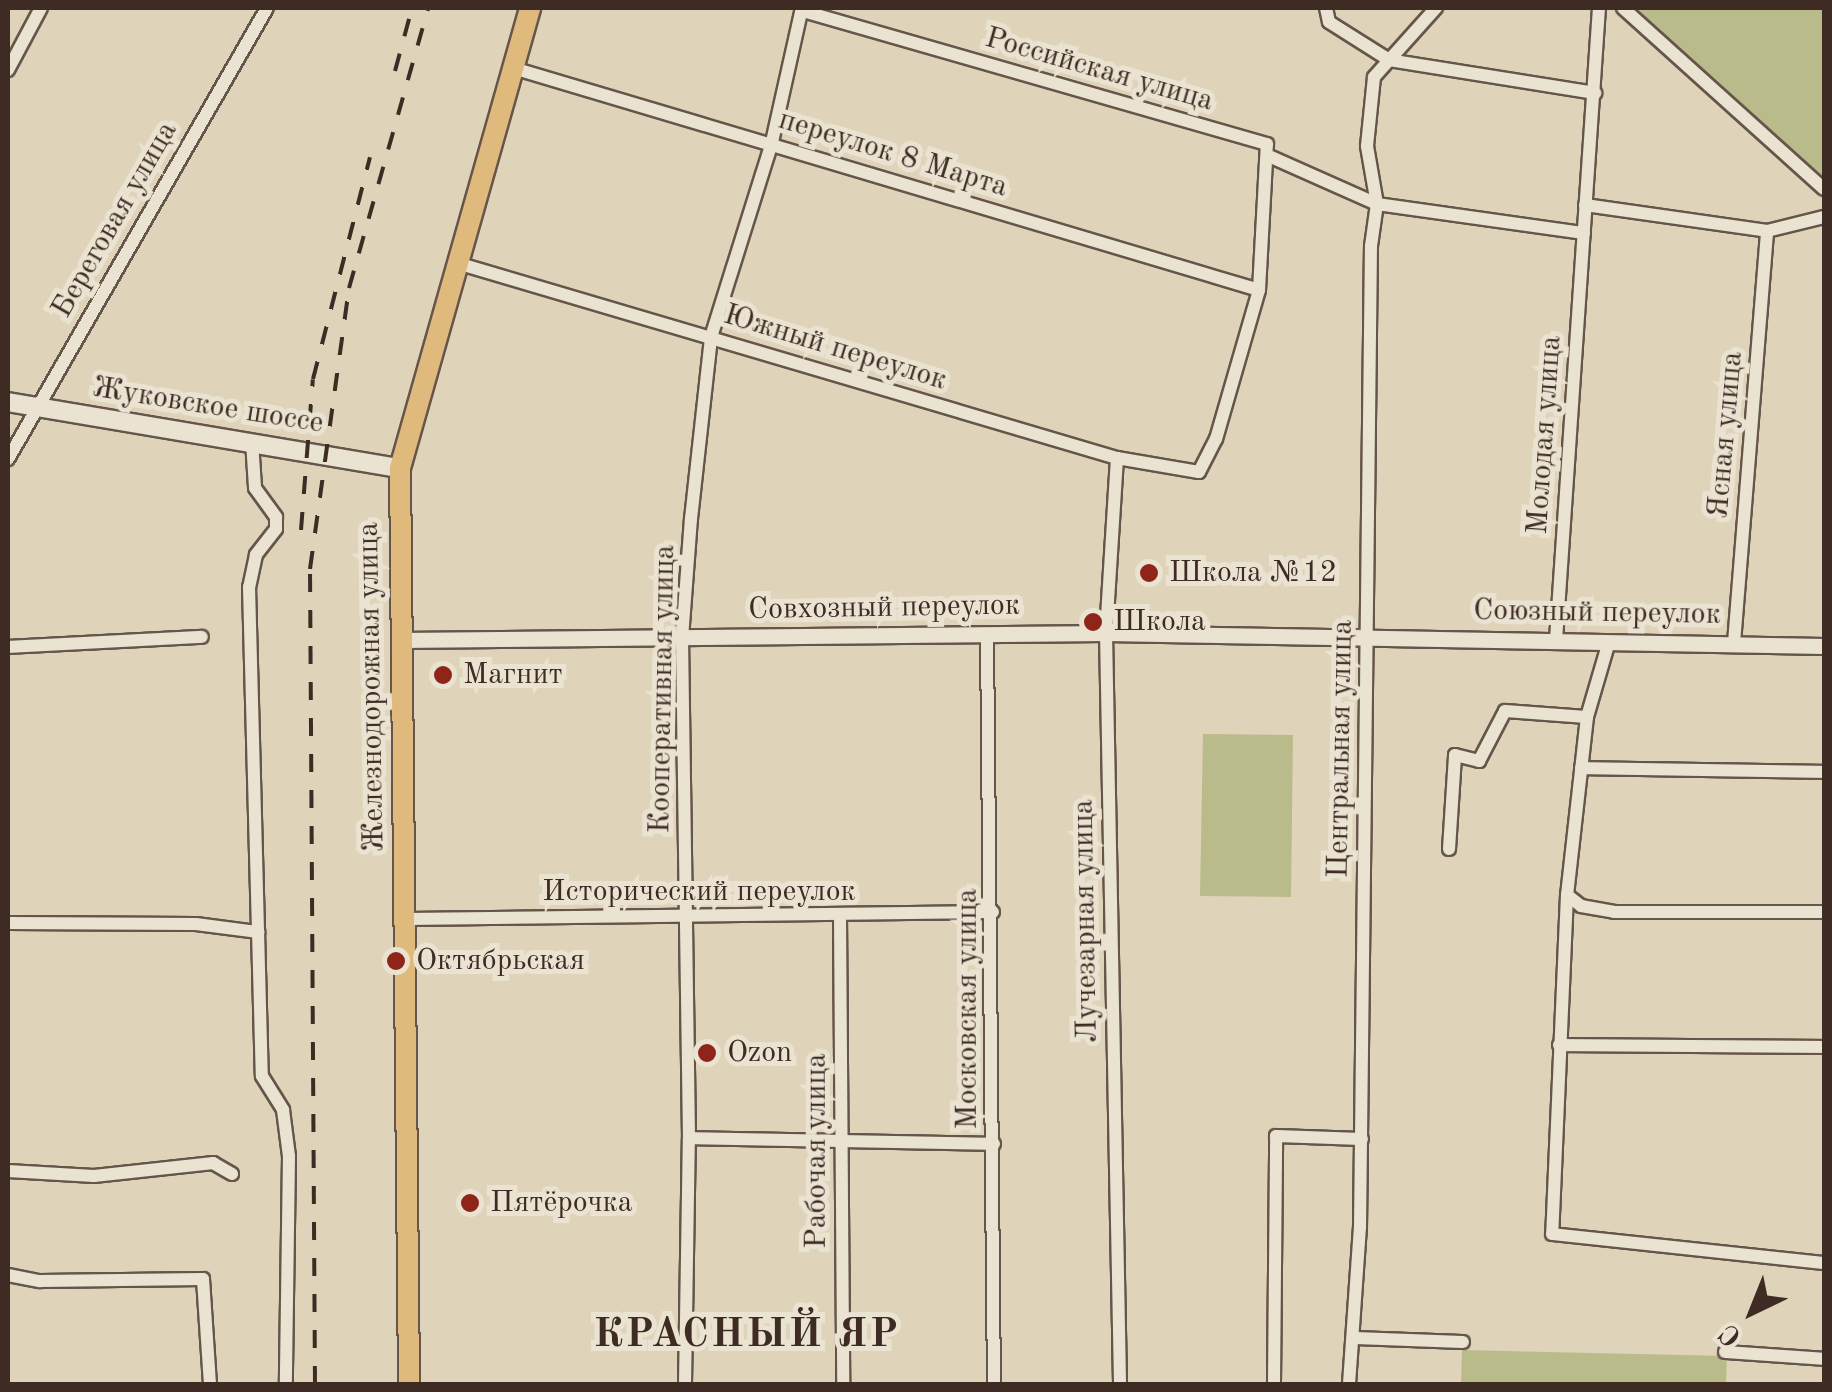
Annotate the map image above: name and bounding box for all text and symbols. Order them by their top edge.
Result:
street label: Российская улица [981,20,1217,120]
street label: переулок 8 Марта [774,102,1012,206]
street label: Береговая улица [44,115,186,325]
street label: Южный переулок [719,297,951,399]
street label: Молодая улица [1520,334,1570,536]
street label: Ясная улица [1701,350,1751,520]
street label: Жуковское шоссе [90,370,326,442]
street label: Железнодорожная улица [351,522,393,852]
street label: Кооперативная улица [642,544,684,834]
place label: Школа №12 [1169,555,1337,591]
marker: Школа №12 [1138,562,1160,584]
street label: Совхозный переулок [748,588,1020,628]
street label: Союзный переулок [1473,593,1721,633]
place label: Школа [1113,604,1206,640]
marker: Школа [1082,611,1104,633]
street label: Центральная улица [1321,620,1361,878]
place label: Магнит [463,657,563,693]
marker: Магнит [432,664,454,686]
street label: Лучезарная улица [1066,799,1106,1043]
street label: Исторический переулок [542,874,856,910]
street label: Московская улица [950,888,986,1130]
place label: Октябрьская [416,943,585,979]
marker: Октябрьская [385,950,407,972]
place label: Ozon [727,1035,792,1071]
marker: Ozon [696,1042,718,1064]
street label: Рабочая улица [799,1053,835,1249]
place label: Пятёрочка [490,1185,632,1221]
marker: Пятёрочка [459,1192,481,1214]
north arrow [1702,1262,1802,1362]
district label: КРАСНЫЙ ЯР [594,1312,900,1360]
text: С [1715,1317,1748,1350]

